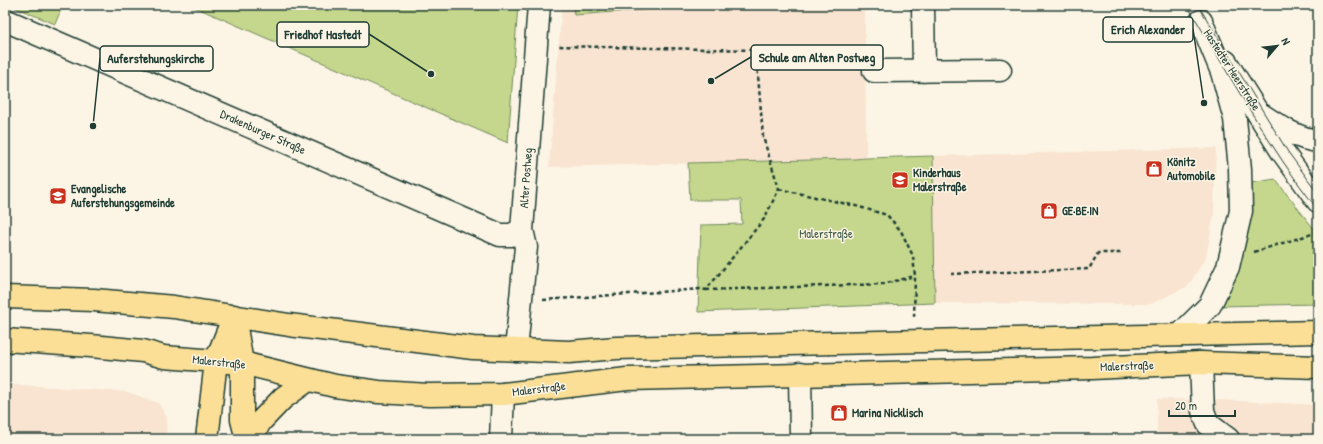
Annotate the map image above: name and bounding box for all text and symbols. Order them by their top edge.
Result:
callout: Erich Alexander [1103,17,1193,42]
text: Erich Alexander [1111,20,1186,38]
callout: Friedhof Hastedt [277,22,369,47]
text: Friedhof Hastedt [284,25,362,43]
street label: Hastedter Heerstraße [1200,26,1265,114]
north arrow [1257,26,1297,66]
text: N [1278,35,1293,47]
callout: Schule am Alten Postweg [751,45,883,70]
callout: Auferstehungskirche [100,46,213,71]
text: Schule am Alten Postweg [759,48,875,67]
text: Auferstehungskirche [107,49,206,68]
street label: Drakenburger Straße [218,105,309,158]
street label: Alter Postweg [515,147,536,209]
place label: Könitz Automobile [1167,153,1215,184]
shop icon: Könitz Automobile [1144,159,1164,179]
place label: Kinderhaus Malerstraße [913,164,967,196]
school or university icon: Kinderhaus Malerstraße [890,170,910,190]
place label: Evangelische Auferstehungsgemeinde [71,180,175,212]
school or university icon: Evangelische Auferstehungsgemeinde [48,186,68,206]
shop icon: GE·BE·IN [1039,201,1059,221]
place label: GE·BE·IN [1062,202,1099,219]
park label: Malerstraße [799,225,853,242]
street label: Malerstraße [191,350,247,373]
street label: Malerstraße [1100,356,1154,375]
street label: Malerstraße [511,377,567,400]
scale bar [1169,392,1235,418]
text: 20 m [1175,397,1197,414]
shop icon: Marina Nicklisch [829,403,849,423]
place label: Marina Nicklisch [852,404,924,421]

